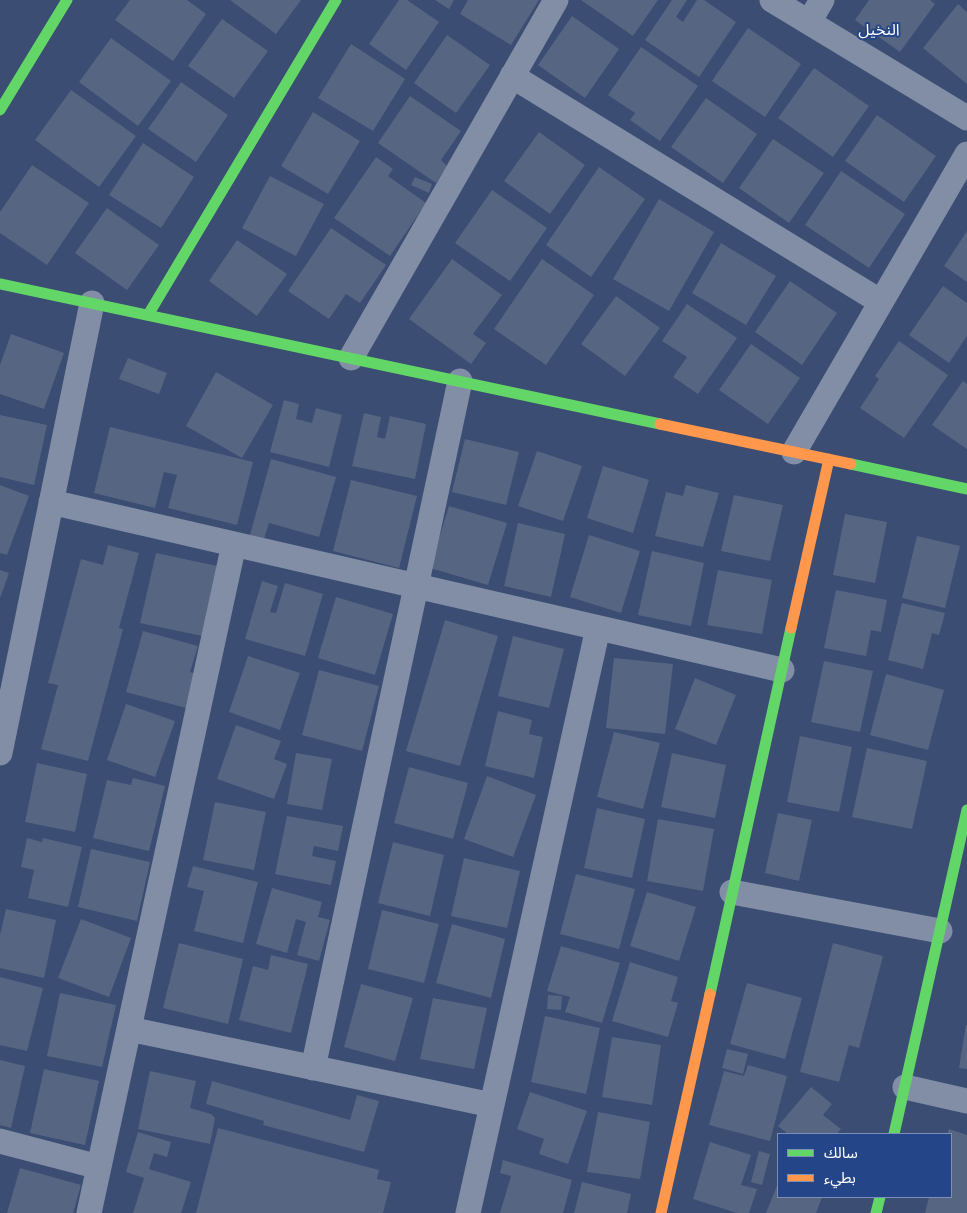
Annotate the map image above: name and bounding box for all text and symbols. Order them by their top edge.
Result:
district label: النخيل [858,21,900,41]
legend [777,1133,952,1198]
text: سالك [824,1144,858,1162]
text: بطيء [824,1169,856,1187]

